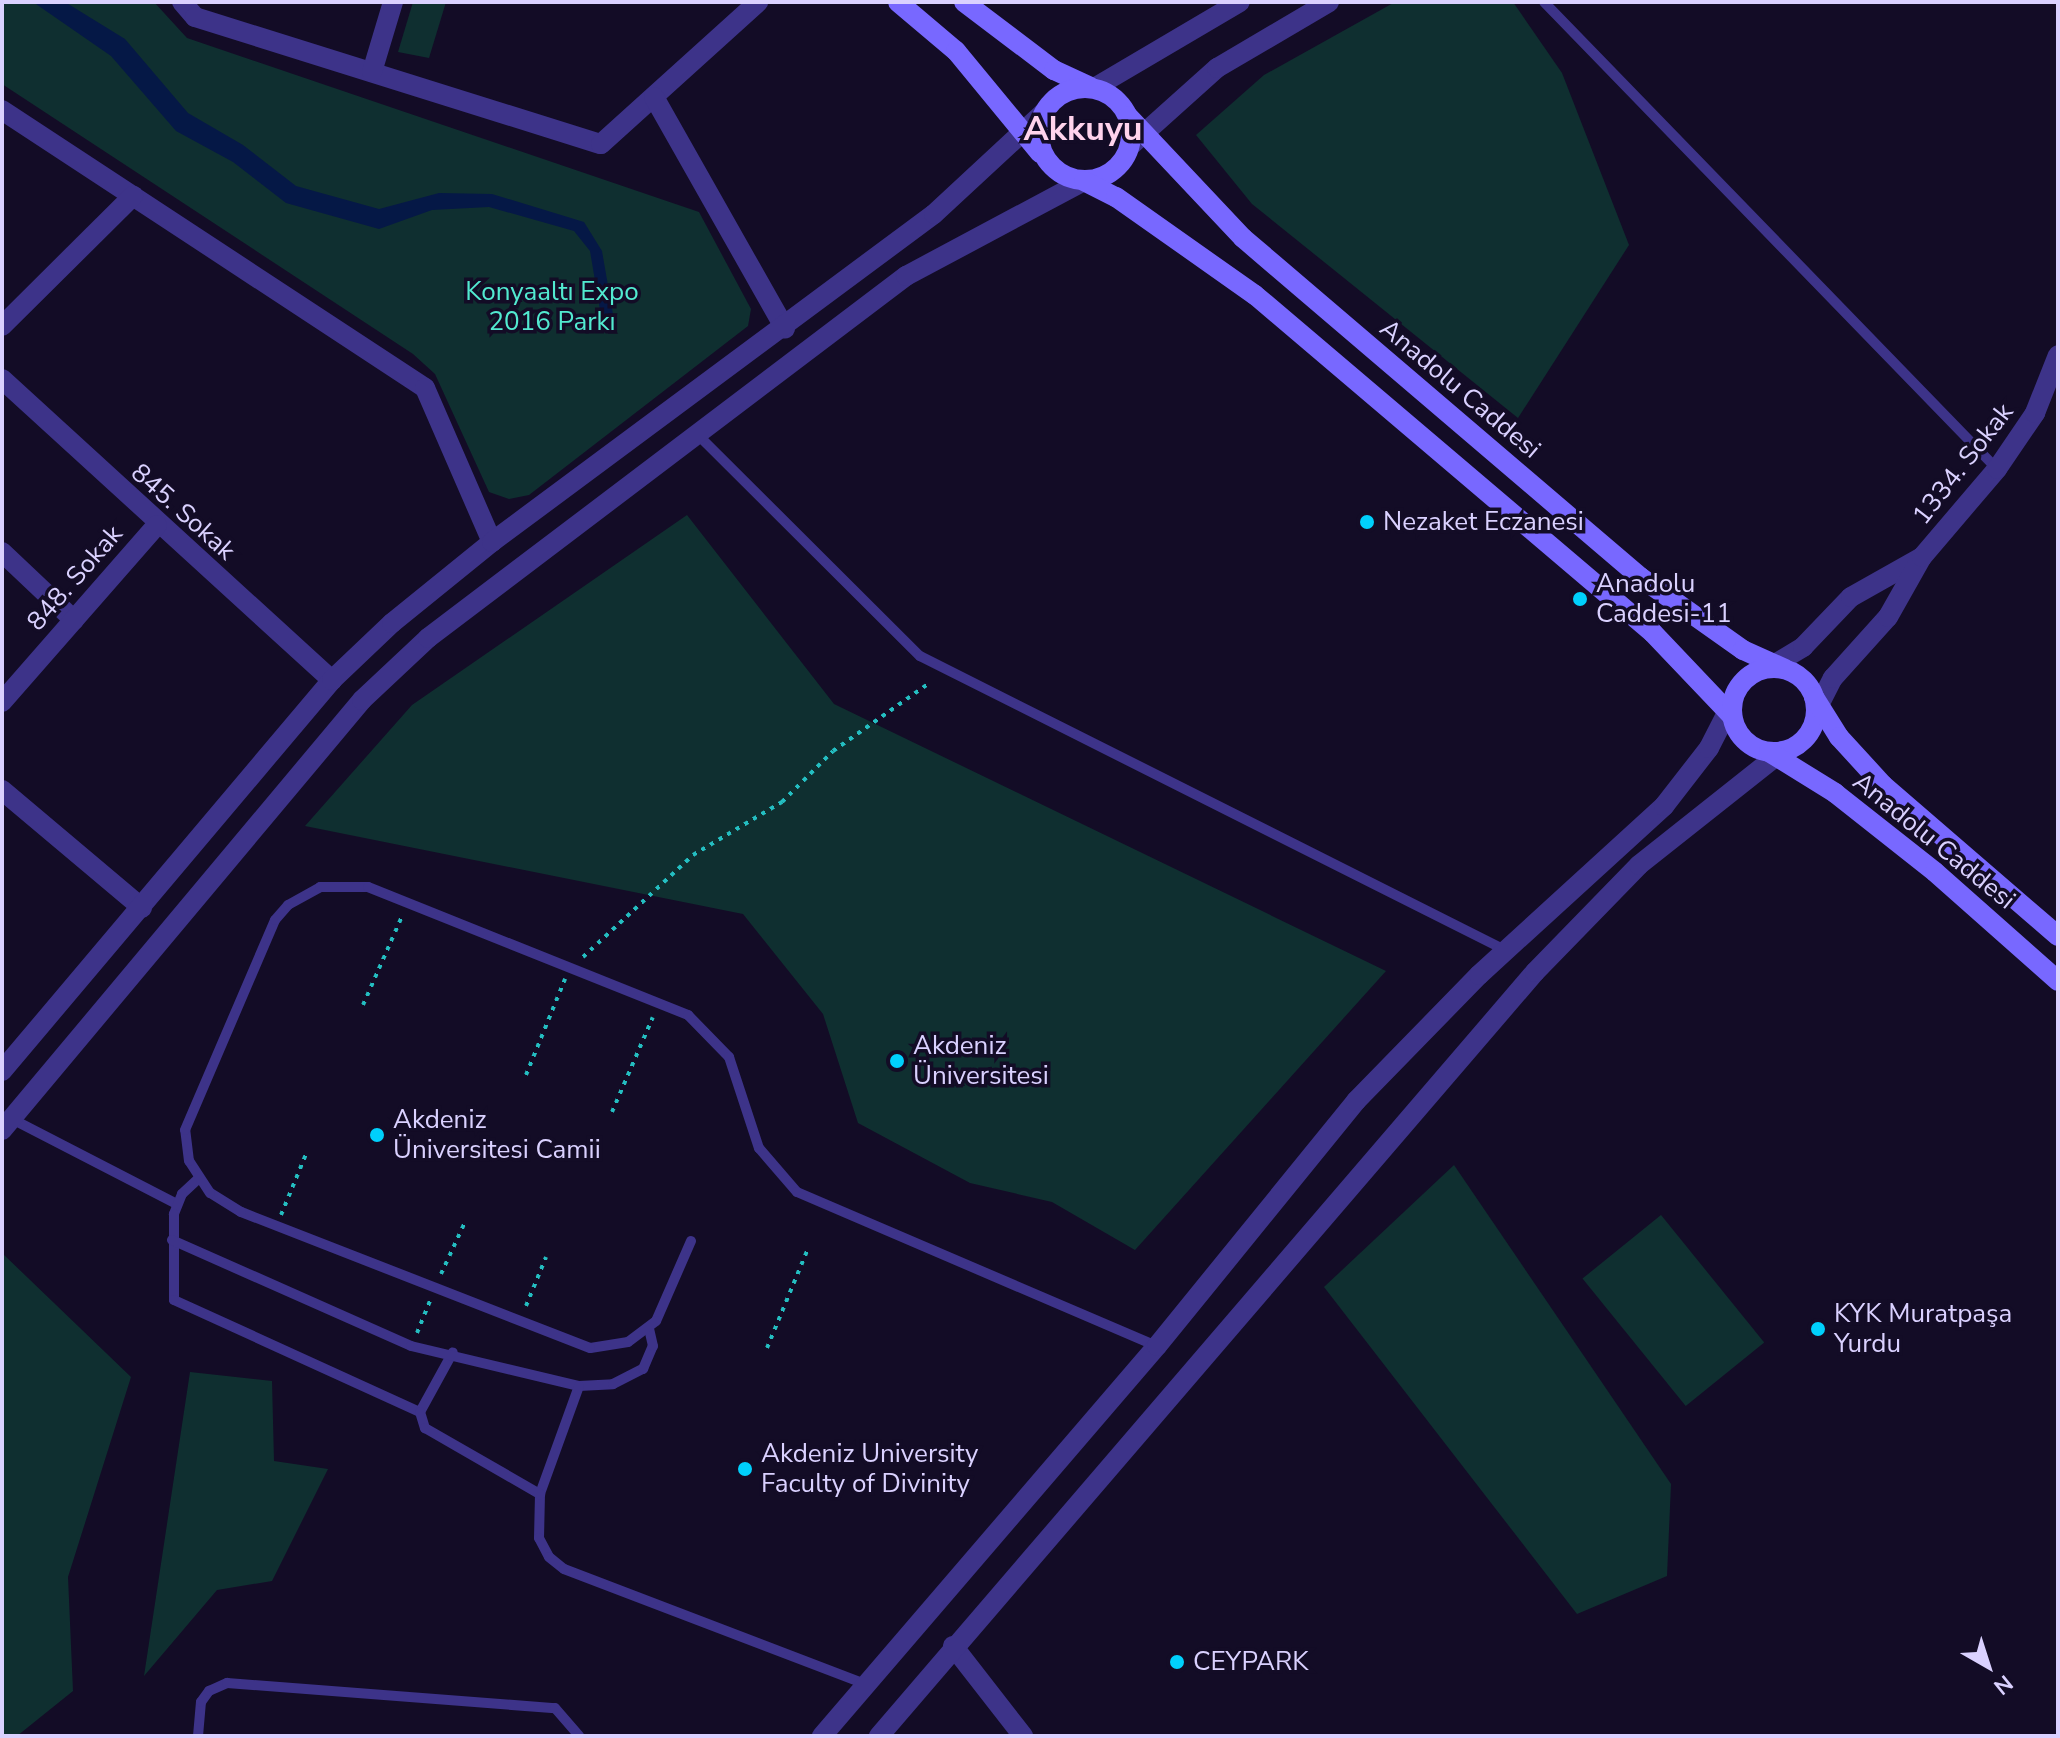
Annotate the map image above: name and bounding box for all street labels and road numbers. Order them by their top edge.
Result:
street label: Anadolu Caddesi [1374,313,1546,465]
street label: 1334. Sokak [1906,397,2020,531]
street label: 845. Sokak [124,457,242,567]
street label: 848. Sokak [21,519,129,637]
street label: Anadolu Caddesi [1847,766,2021,916]

